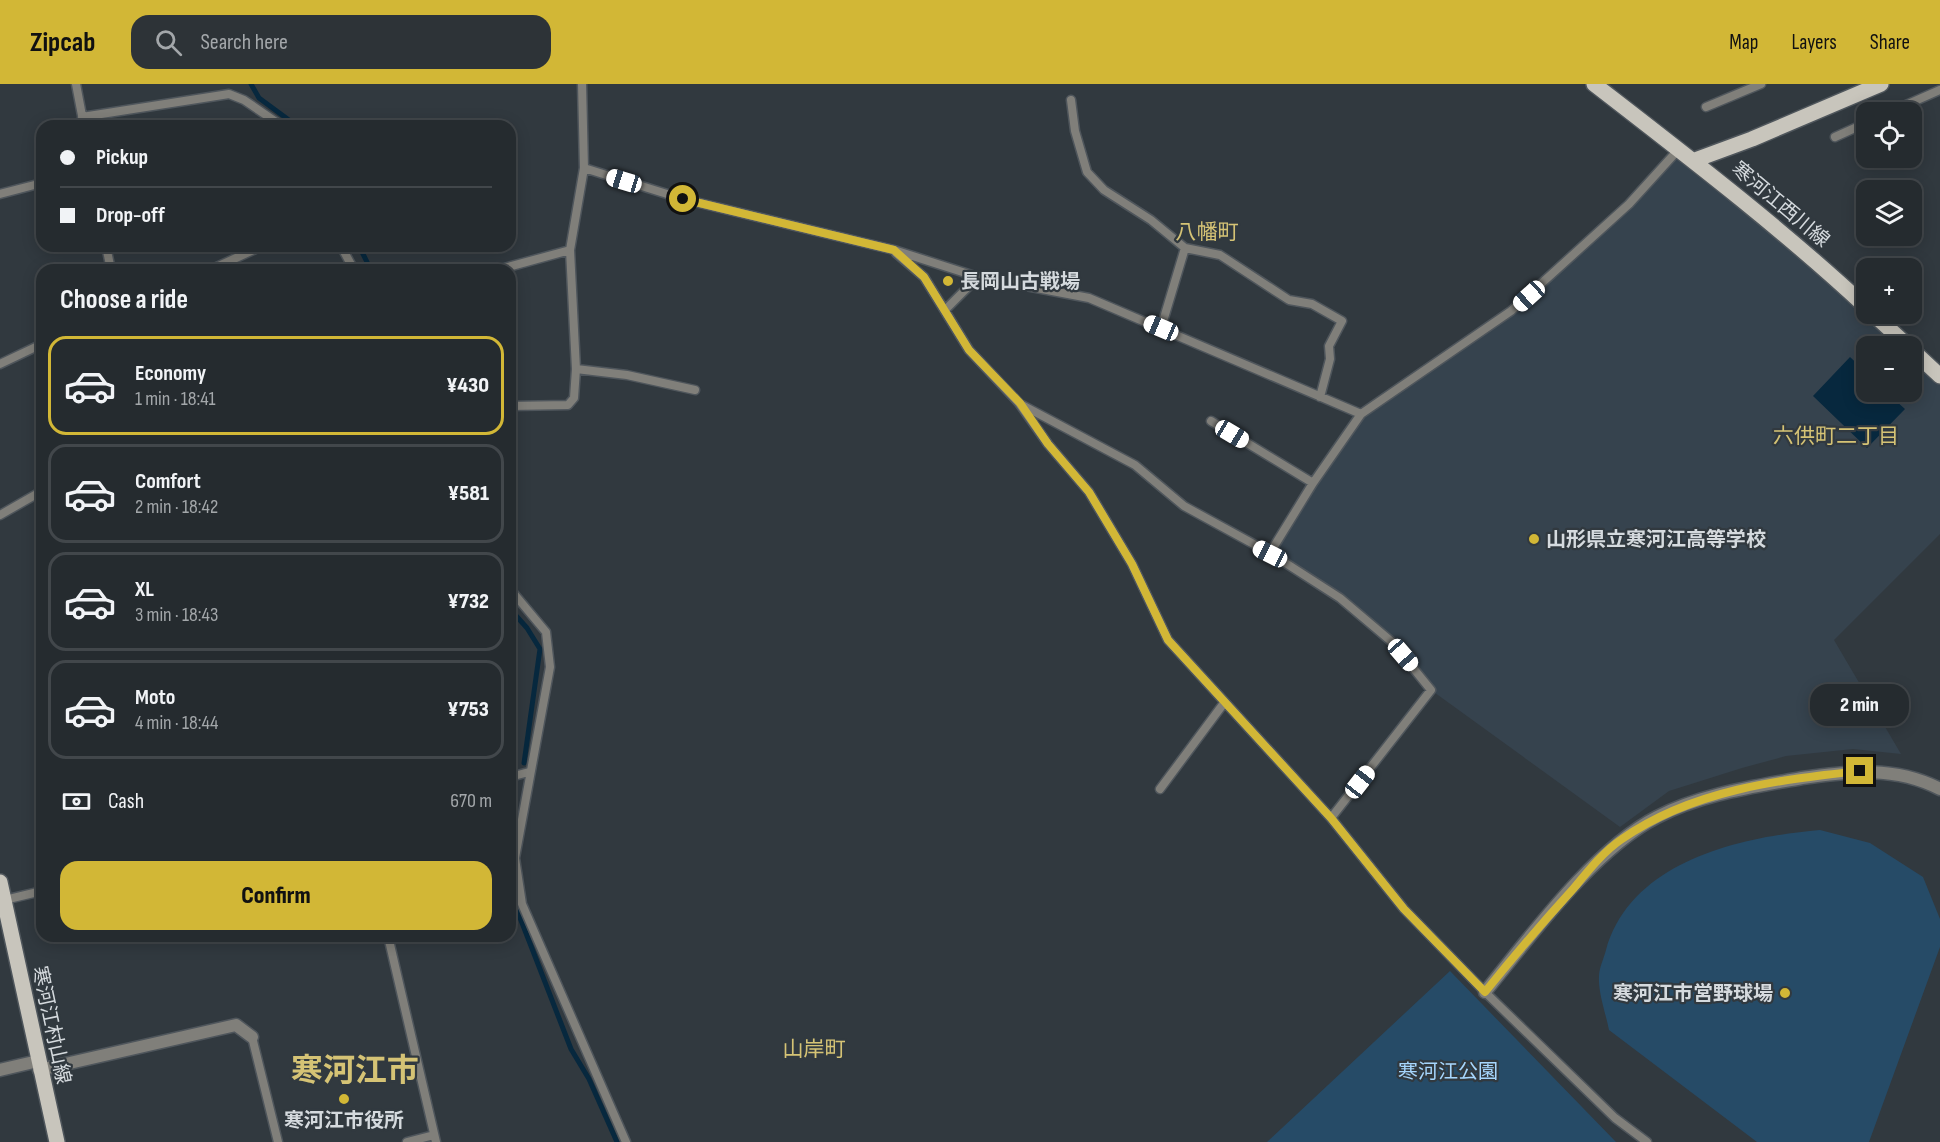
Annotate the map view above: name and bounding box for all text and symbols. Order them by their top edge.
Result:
search box [131,15,551,69]
text: Zipcab [30,26,95,59]
icon: search [152,26,185,59]
text: Search here [200,29,288,56]
text: Map [1729,30,1758,55]
text: Layers [1791,30,1837,55]
text: Share [1870,30,1910,55]
map controls [1856,102,1922,402]
button: locate [1856,102,1922,168]
text: Pickup [96,144,148,171]
street label: 寒河江西川線 [1727,157,1834,253]
car [604,167,644,195]
button: layers [1856,180,1922,246]
route start [669,185,696,212]
text: Drop-off [96,202,165,229]
district label: 八幡町 [1176,220,1239,245]
button: + [1856,258,1922,324]
place label: 長岡山古戦場 [960,270,1080,294]
marker: 長岡山古戦場 [941,274,955,288]
car [1510,277,1548,315]
text: Choose a ride [60,284,188,316]
car [1141,313,1181,343]
button: − [1856,336,1922,402]
icon: car [63,359,117,413]
text: Economy [135,360,206,387]
text: ¥430 [446,372,489,399]
text: 1 min · 18:41 [135,387,216,411]
car [1212,417,1252,451]
district label: 六供町二丁目 [1773,424,1899,449]
icon: car [63,467,117,521]
text: Comfort [135,468,201,495]
text: ¥581 [448,480,489,507]
text: 2 min · 18:42 [135,495,218,519]
place label: 山形県立寒河江高等学校 [1546,528,1766,552]
marker: 山形県立寒河江高等学校 [1527,532,1541,546]
car [1250,538,1290,570]
icon: car [63,575,117,629]
text: XL [135,576,154,603]
text: ¥732 [447,588,489,615]
text: 3 min · 18:43 [135,603,218,627]
car [1384,636,1422,674]
icon: car [63,683,117,737]
text: Moto [135,684,175,711]
callout: 2 min [1810,684,1910,726]
text: 2 min [1840,693,1879,717]
text: ¥753 [447,696,489,723]
text: 4 min · 18:44 [135,711,218,735]
route end [1846,757,1873,784]
car [1342,762,1378,802]
icon: cash [60,785,93,818]
text: Cash [108,788,144,815]
text: 670 m [450,789,492,813]
button: Confirm [60,861,492,930]
street label: 寒河江村山線 [27,964,75,1086]
place label: 寒河江市営野球場 [1613,982,1773,1006]
marker: 寒河江市営野球場 [1778,986,1792,1000]
district label: 山岸町 [783,1037,846,1062]
district label: 寒河江市 [291,1052,419,1091]
park label: 寒河江公園 [1398,1060,1498,1084]
marker: 寒河江市役所 [337,1092,351,1106]
place label: 寒河江市役所 [284,1109,404,1133]

